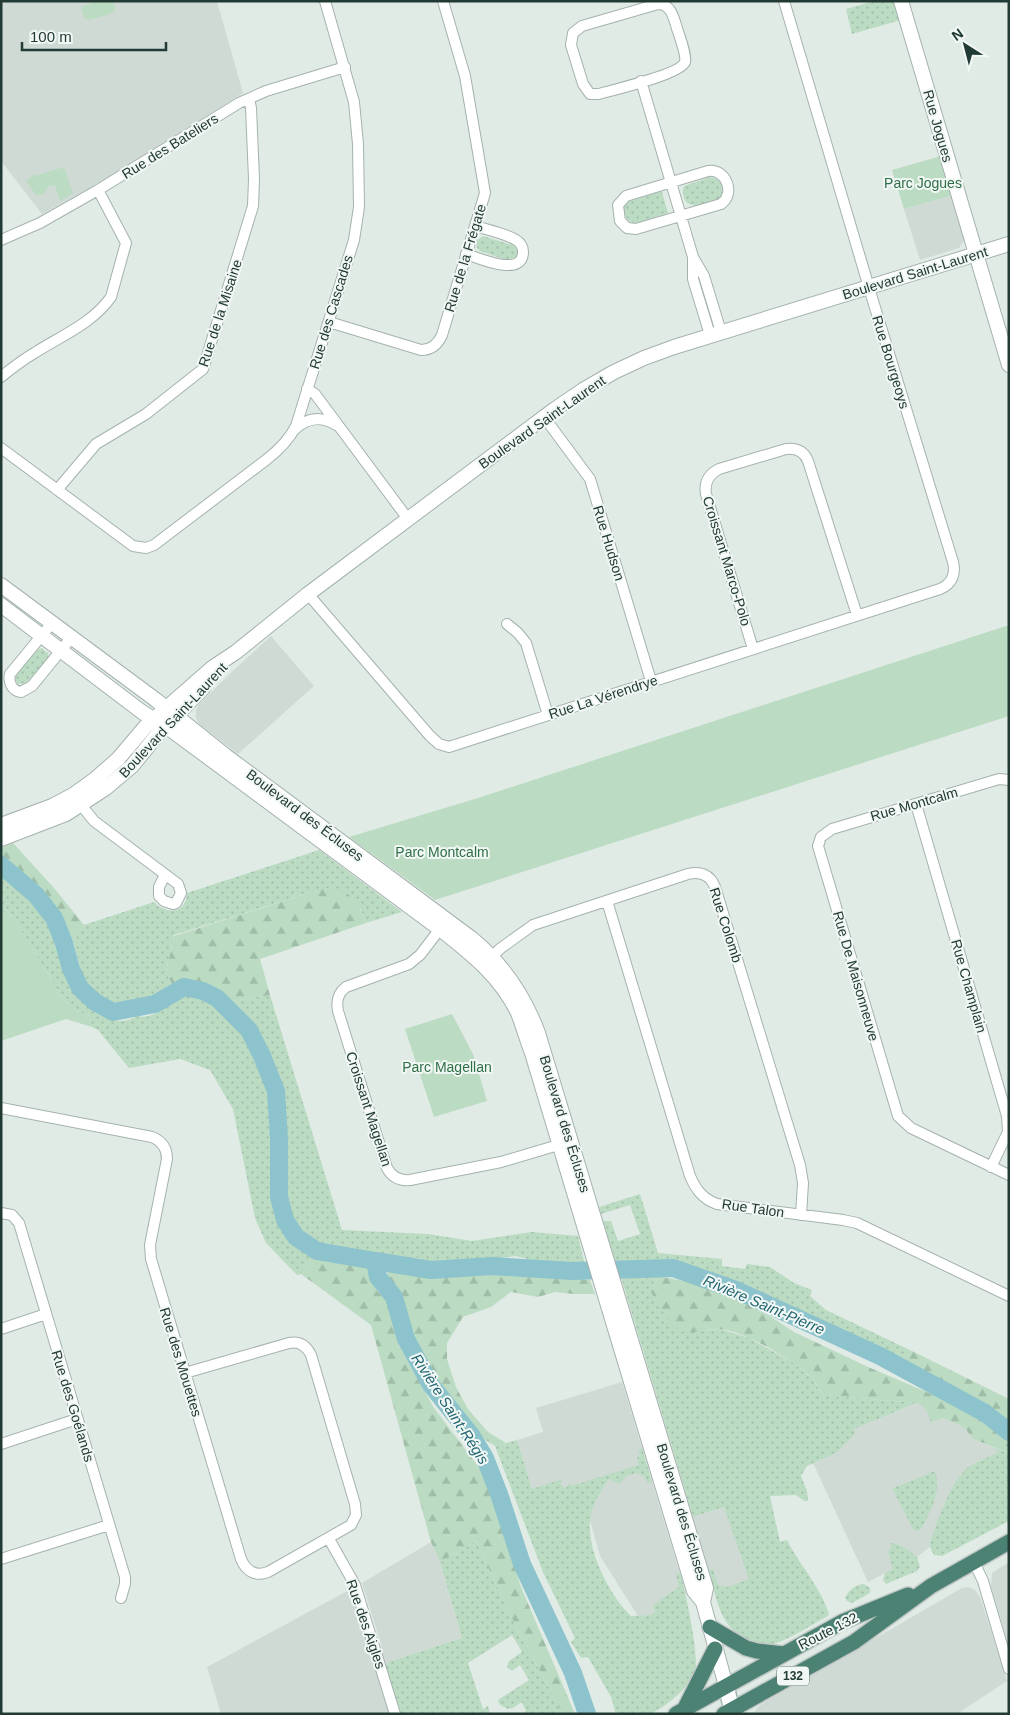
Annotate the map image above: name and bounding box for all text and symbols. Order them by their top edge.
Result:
scale bar [22,20,166,52]
north arrow [940,20,990,70]
text: N [949,25,966,44]
text: 100 m [30,28,72,45]
street label: Rue Jogues [920,88,956,164]
street label: Rue des Bateliers [119,110,221,182]
park label: Parc Jogues [884,175,962,191]
street label: Rue de la Frégate [441,202,489,314]
street label: Boulevard Saint-Laurent [840,243,990,303]
street label: Rue des Cascades [306,253,356,371]
street label: Rue de la Misaine [195,257,245,369]
street label: Rue Bourgeoys [869,314,913,410]
street label: Boulevard Saint-Laurent [476,372,609,472]
street label: Croissant Marco-Polo [700,494,754,628]
street label: Rue Hudson [590,503,628,583]
street label: Boulevard Saint-Laurent [116,659,230,781]
street label: Rue La Vérendrye [546,672,660,722]
street label: Boulevard des Écluses [243,766,367,864]
street label: Rue Montcalm [868,784,960,824]
park label: Parc Montcalm [395,844,489,860]
street label: Rue Colomb [706,886,746,965]
street label: Rue De Maisonneuve [830,909,882,1043]
street label: Rue Champlain [948,937,990,1035]
street label: Croissant Magellan [343,1050,395,1168]
street label: Boulevard des Écluses [537,1054,593,1194]
park label: Parc Magellan [402,1059,492,1075]
street label: Rue Talon [721,1196,785,1220]
water label: Rivière Saint-Pierre [701,1271,827,1338]
street label: Rue des Mouettes [157,1305,205,1419]
street label: Rue des Goélands [48,1348,98,1464]
water label: Rivière Saint-Régis [408,1350,493,1468]
street label: Boulevard des Écluses [654,1442,710,1582]
street label: Rue des Aigles [343,1577,389,1671]
street label: Route 132 [796,1609,861,1653]
road number: 132 [777,1666,809,1685]

